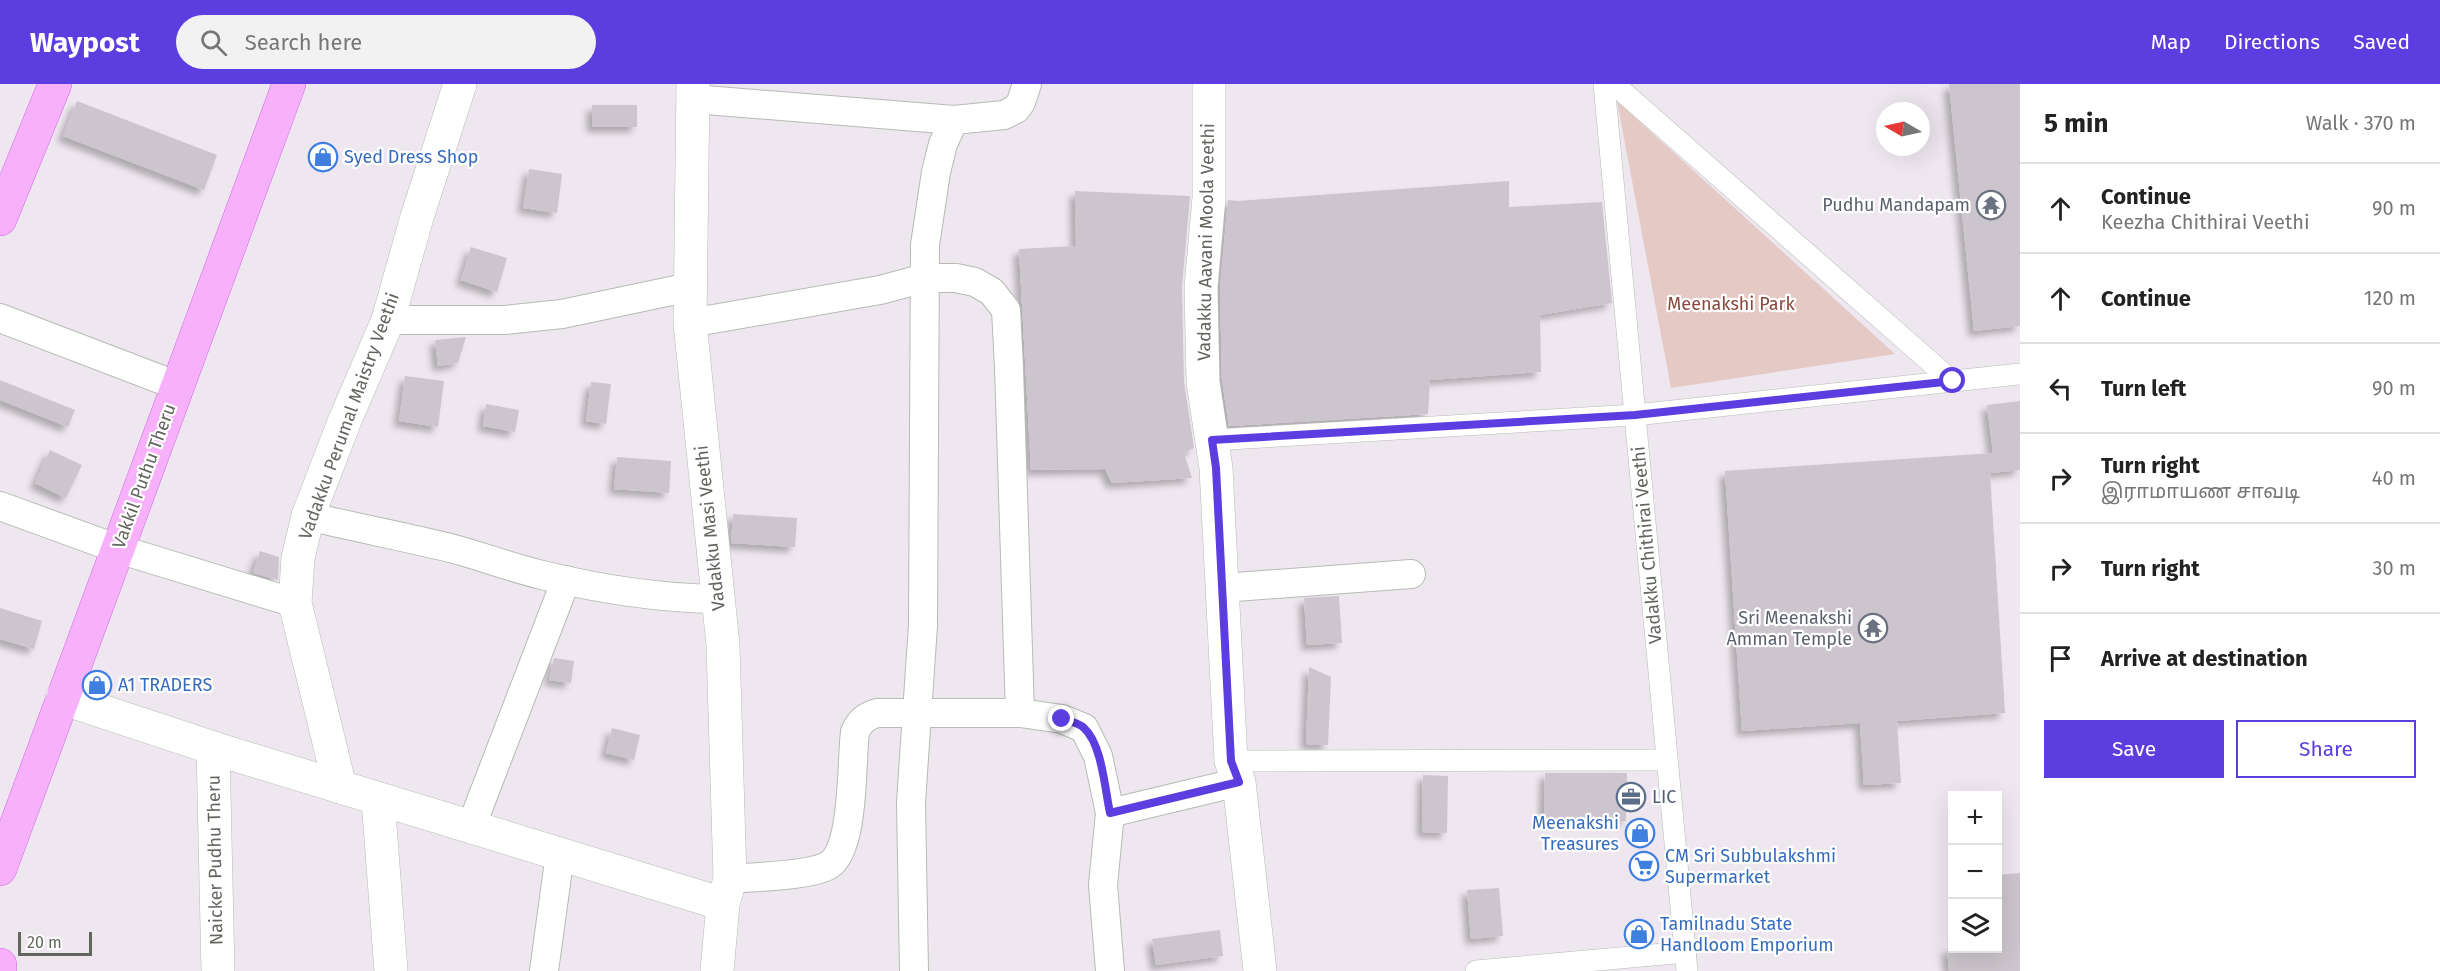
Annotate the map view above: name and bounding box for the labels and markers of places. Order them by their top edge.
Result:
shop icon: Syed Dress Shop [307,141,339,173]
place label: Syed Dress Shop [344,146,479,168]
temple icon: Pudhu Mandapam [1975,189,2007,221]
place label: Pudhu Mandapam [1822,194,1970,216]
place label: Sri Meenakshi Amman Temple [1726,607,1852,650]
temple icon: Sri Meenakshi Amman Temple [1857,612,1889,644]
shop icon: A1 TRADERS [81,669,113,701]
place label: A1 TRADERS [118,674,212,696]
office icon: LIC [1615,781,1647,813]
place label: LIC [1652,786,1676,808]
place label: Meenakshi Treasures [1532,812,1619,855]
shop icon: Meenakshi Treasures [1624,817,1656,849]
place label: CM Sri Subbulakshmi Supermarket [1665,845,1836,888]
supermarket icon: CM Sri Subbulakshmi Supermarket [1628,850,1660,882]
place label: Tamilnadu State Handloom Emporium [1660,913,1834,956]
shop icon: Tamilnadu State Handloom Emporium [1623,918,1655,950]

